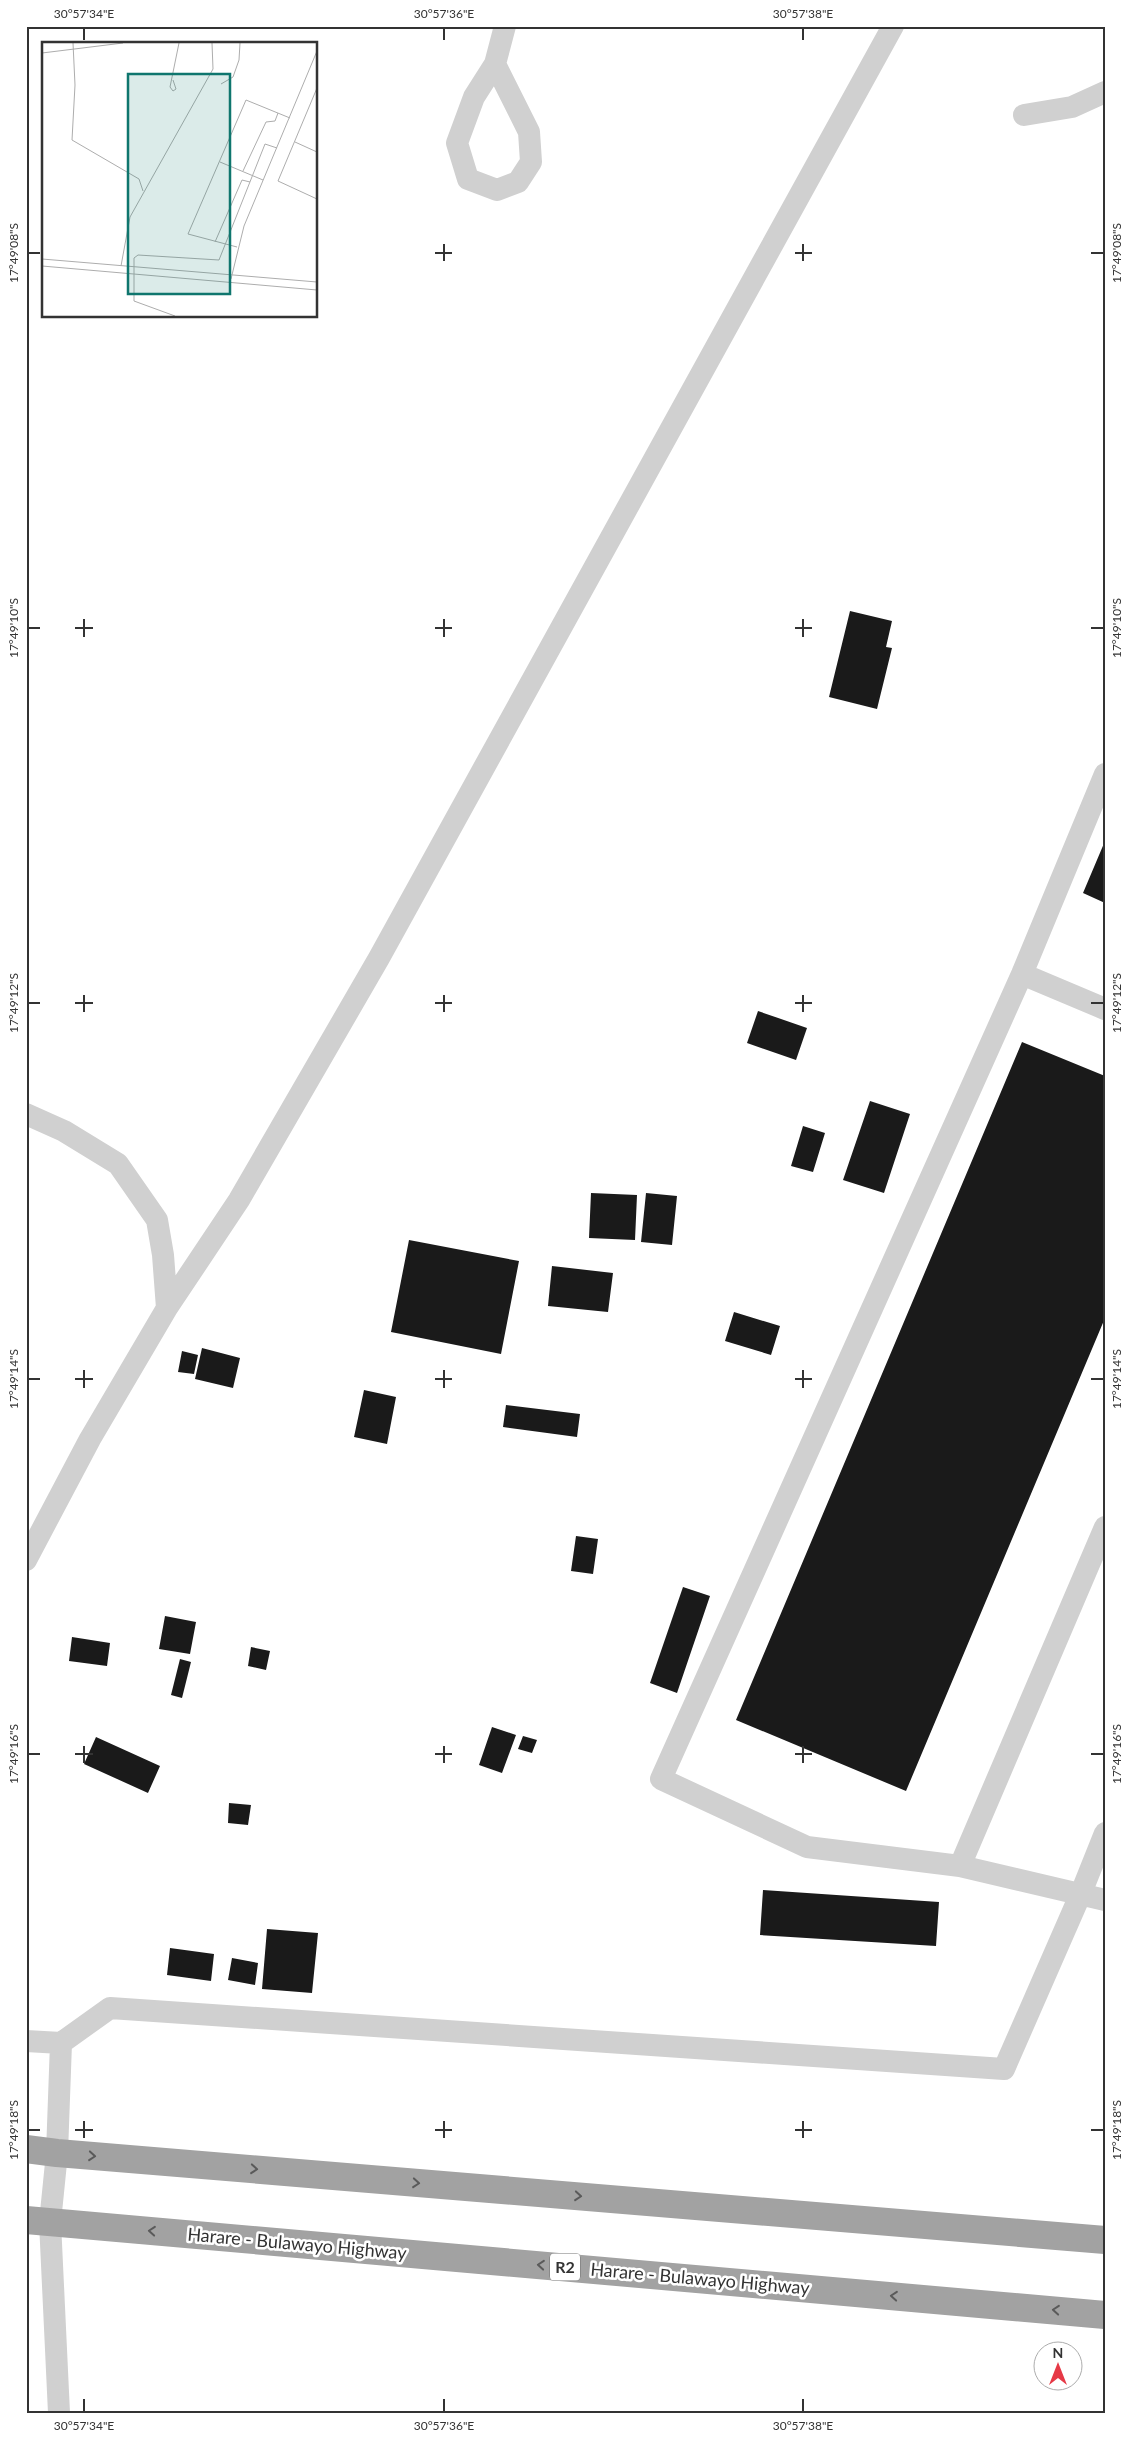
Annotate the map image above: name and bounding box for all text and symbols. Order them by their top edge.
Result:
text: 30°57'34"E [54,6,114,21]
text: 30°57'36"E [414,6,474,21]
text: 30°57'38"E [773,6,833,21]
inset map [42,42,318,318]
text: 17°49'08"S [6,223,21,283]
text: 17°49'08"S [1109,223,1124,283]
text: 17°49'10"S [6,598,21,658]
text: 17°49'10"S [1109,598,1124,658]
text: 17°49'12"S [6,973,21,1033]
text: 17°49'12"S [1109,973,1124,1033]
text: 17°49'14"S [6,1349,21,1409]
text: 17°49'14"S [1109,1349,1124,1409]
text: 17°49'16"S [6,1724,21,1784]
text: 17°49'16"S [1109,1724,1124,1784]
text: 17°49'18"S [6,2100,21,2160]
text: 17°49'18"S [1109,2100,1124,2160]
one-way arrow [88,2150,96,2161]
one-way arrow [250,2164,258,2175]
one-way arrow [412,2177,420,2188]
one-way arrow [574,2191,582,2202]
street label: Harare - Bulawayo Highway [187,2222,408,2264]
one-way arrow [148,2226,156,2237]
road number: R2 [550,2254,580,2280]
street label: Harare - Bulawayo Highway [590,2257,811,2299]
one-way arrow [536,2260,544,2271]
one-way arrow [890,2291,898,2302]
one-way arrow [1052,2305,1060,2316]
north arrow [1034,2342,1084,2392]
text: N [1053,2344,1063,2361]
text: 30°57'34"E [54,2418,114,2433]
text: 30°57'36"E [414,2418,474,2433]
text: 30°57'38"E [773,2418,833,2433]

